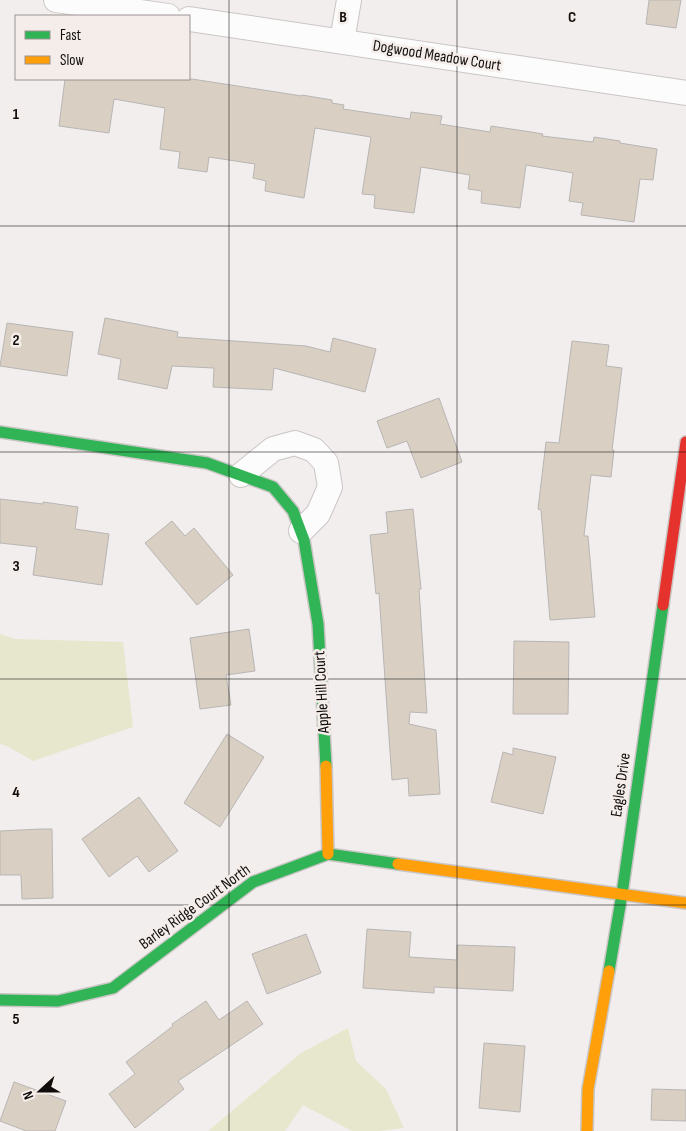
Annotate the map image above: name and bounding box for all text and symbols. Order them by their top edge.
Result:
text: B [339,8,347,27]
text: C [568,8,576,27]
legend [15,15,190,80]
text: Fast [60,26,82,45]
street label: Dogwood Meadow Court [372,36,503,76]
text: Slow [60,51,84,70]
text: 1 [13,105,20,124]
text: 2 [12,331,20,350]
text: 3 [12,557,20,576]
street label: Apple Hill Court [310,650,334,735]
street label: Eagles Drive [607,752,635,818]
text: 4 [12,783,20,802]
street label: Barley Ridge Court North [136,860,254,954]
text: 5 [12,1010,20,1029]
north arrow [15,1066,65,1116]
text: N [19,1089,38,1102]

